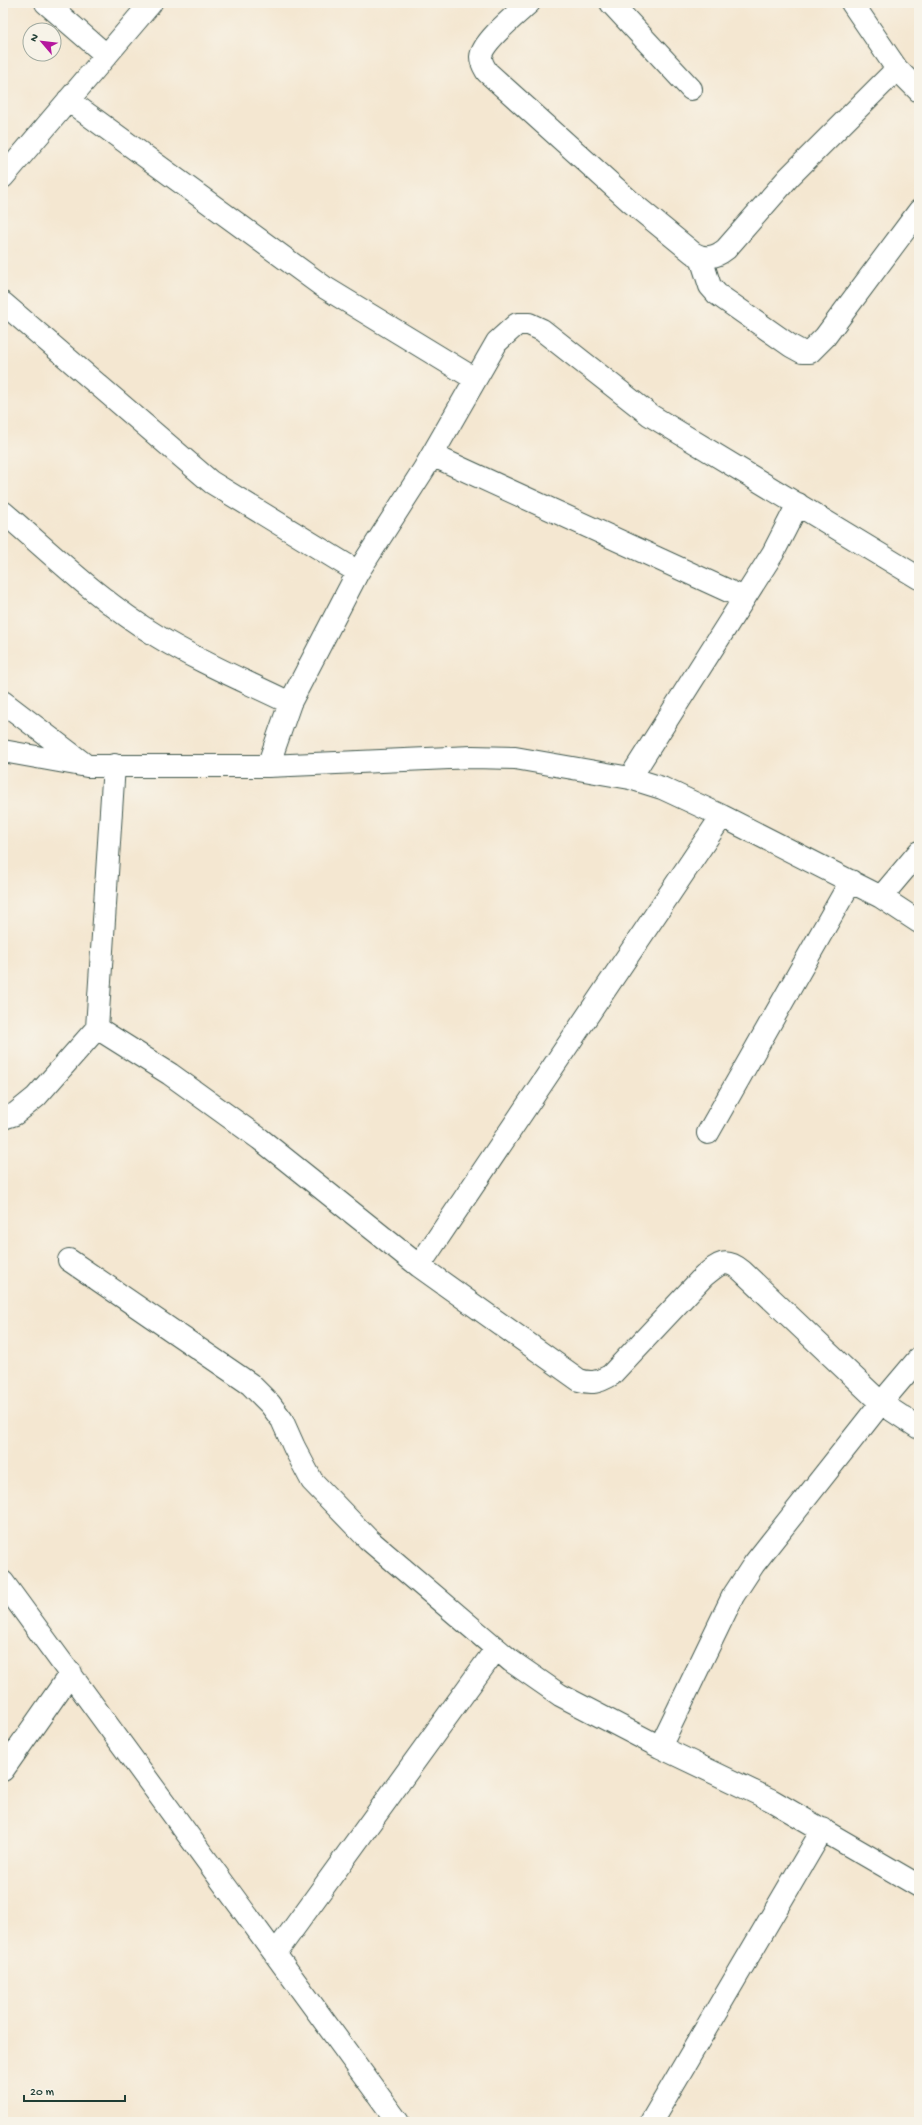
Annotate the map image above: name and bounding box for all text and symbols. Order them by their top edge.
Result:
north arrow [22,22,62,62]
text: N [28,32,42,44]
scale bar [24,2077,125,2103]
text: 20 m [30,2086,55,2100]

